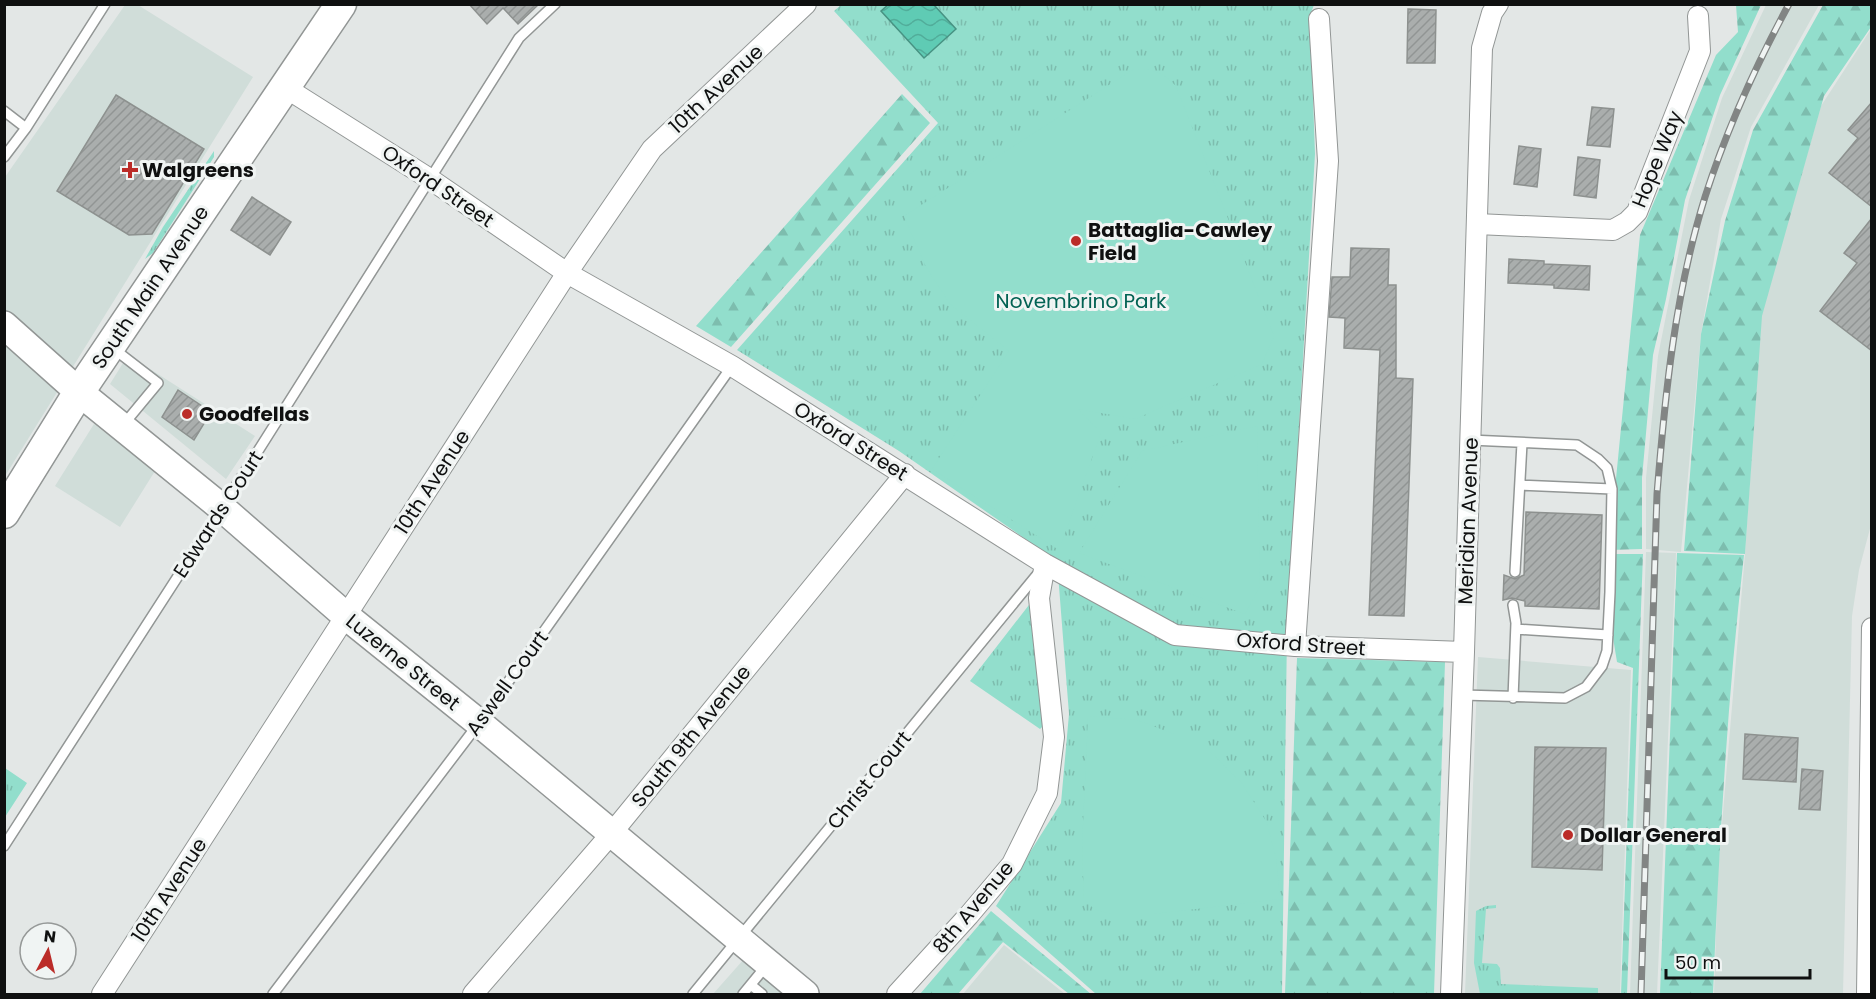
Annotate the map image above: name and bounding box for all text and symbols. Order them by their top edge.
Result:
street label: 10th Avenue [663,38,769,140]
street label: Hope Way [1625,106,1689,212]
street label: Oxford Street [376,138,500,234]
place label: Walgreens [142,156,254,184]
marker: Walgreens [123,163,137,177]
street label: South Main Avenue [85,200,215,374]
place label: Battaglia-Cawley Field [1088,216,1272,267]
marker: Battaglia-Cawley Field [1069,234,1083,248]
park label: Novembrino Park [996,287,1167,315]
street label: Oxford Street [789,395,913,487]
place label: Goodfellas [199,400,309,428]
marker: Goodfellas [180,407,194,421]
street label: 10th Avenue [388,424,476,540]
street label: Meridian Avenue [1451,437,1485,605]
street label: Edwards Court [166,445,270,583]
street label: Luzerne Street [340,607,466,717]
street label: Aswell Court [459,625,555,741]
street label: Oxford Street [1235,626,1367,662]
street label: South 9th Avenue [625,659,757,813]
street label: Christ Court [821,725,917,835]
place label: Dollar General [1580,821,1727,849]
marker: Dollar General [1561,828,1575,842]
street label: 10th Avenue [125,832,213,948]
street label: 8th Avenue [926,855,1020,959]
north arrow [18,921,78,981]
text: N [42,924,57,949]
scale bar [1666,942,1810,980]
text: 50 m [1675,950,1721,975]

